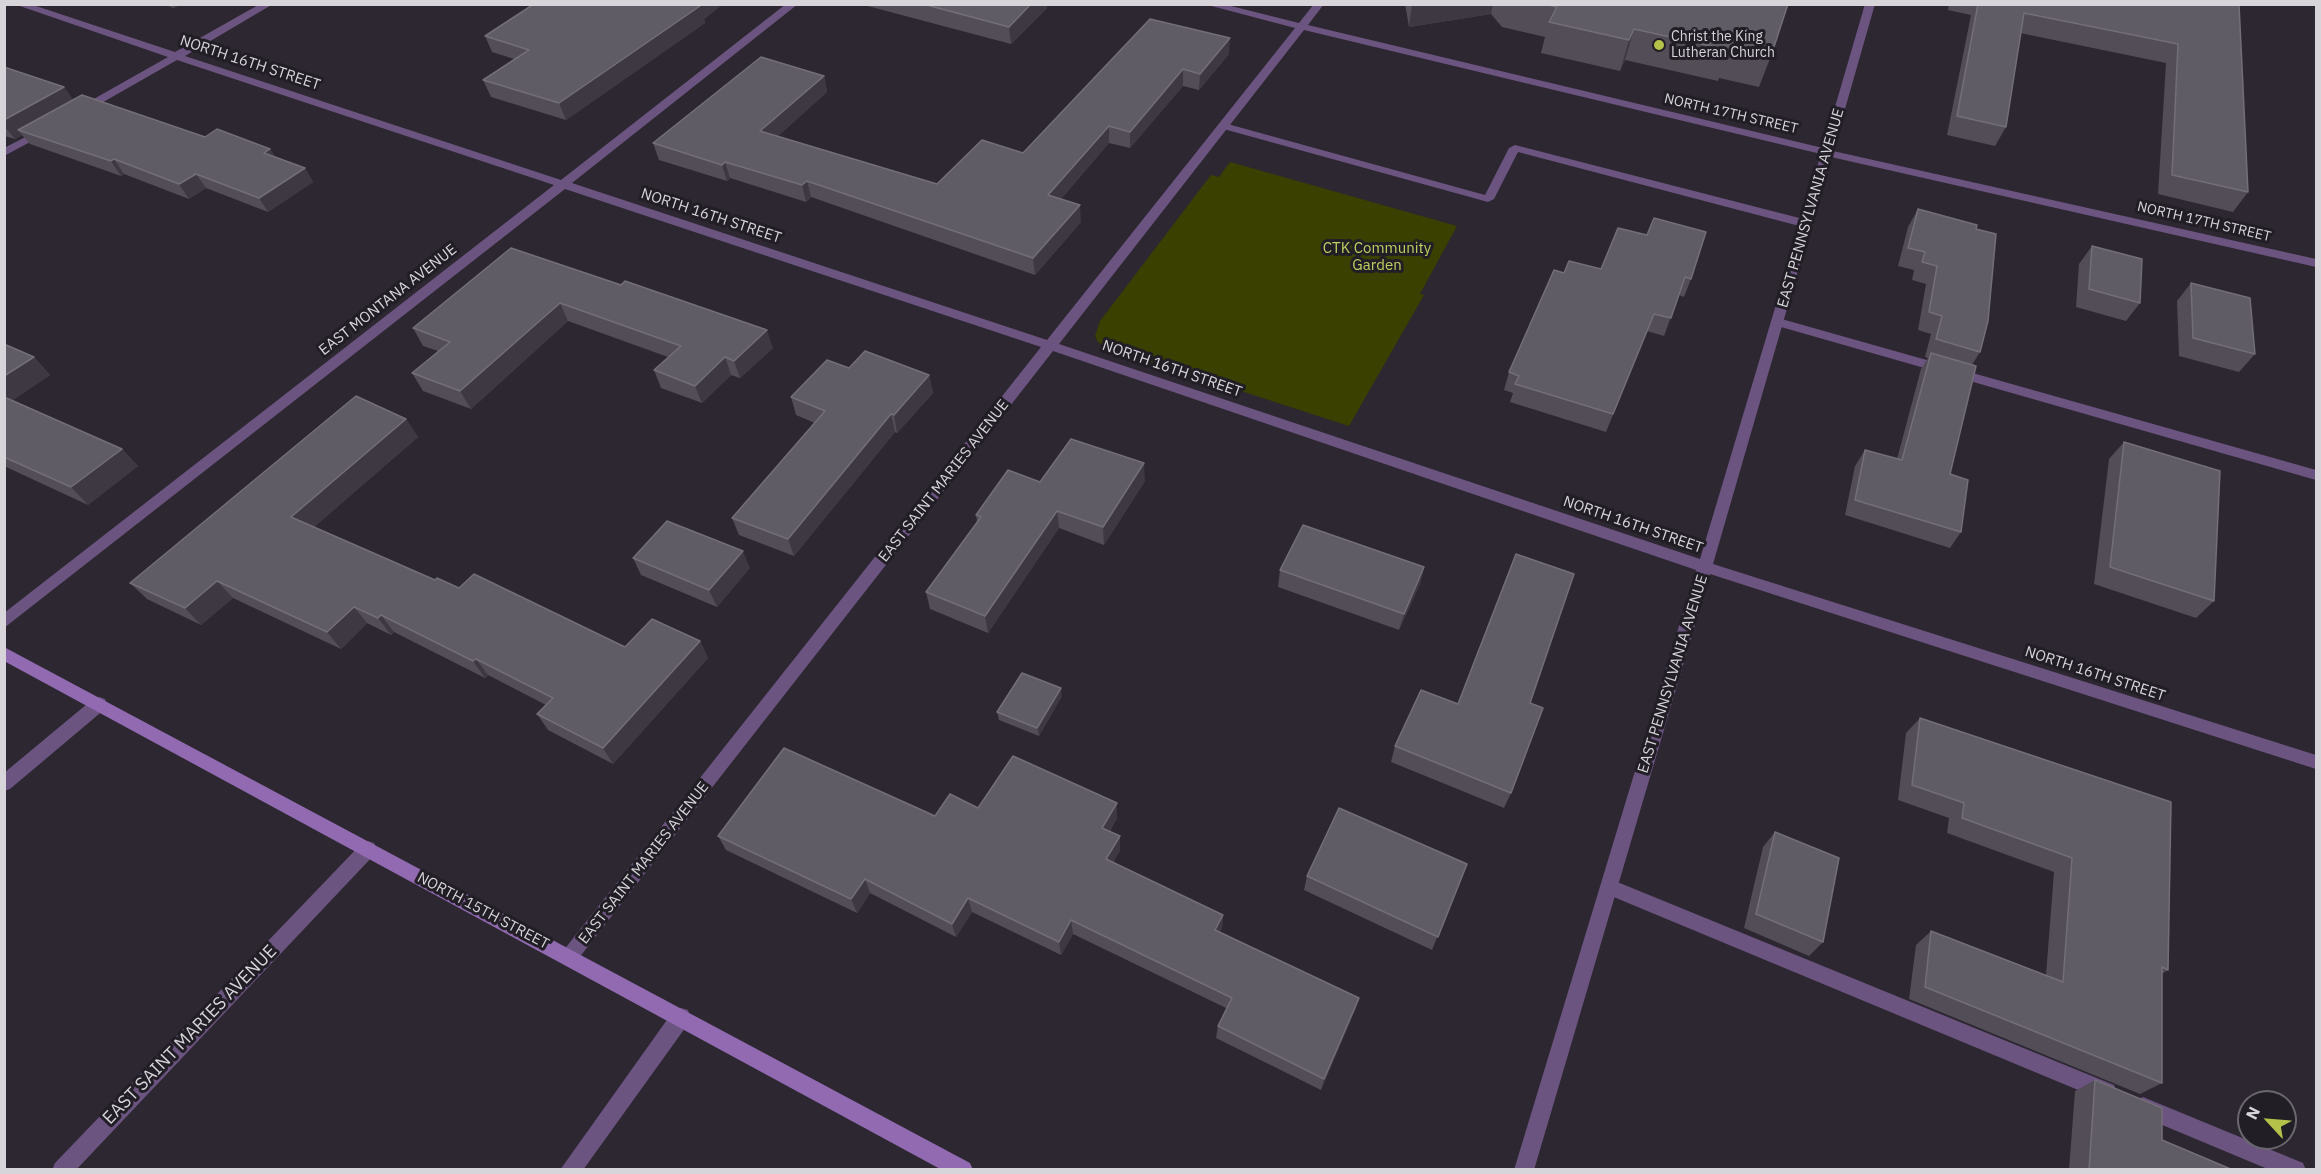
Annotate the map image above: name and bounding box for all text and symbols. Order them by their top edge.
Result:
place label: Christ the King Lutheran Church [1671,29,1775,62]
street label: NORTH 16TH STREET [177,32,323,94]
marker: Christ the King Lutheran Church [1652,38,1666,52]
street label: NORTH 17TH STREET [1662,90,1800,138]
street label: EAST PENNSYLVANIA AVENUE [1774,106,1848,310]
street label: NORTH 16TH STREET [638,185,784,247]
street label: NORTH 17TH STREET [2135,198,2273,246]
park label: CTK Community Garden [1323,240,1431,275]
street label: EAST MONTANA AVENUE [316,241,460,359]
street label: NORTH 16TH STREET [1100,337,1244,401]
street label: EAST SAINT MARIES AVENUE [875,396,1013,566]
street label: NORTH 16TH STREET [1561,493,1705,557]
street label: EAST PENNSYLVANIA AVENUE [1634,573,1712,775]
street label: NORTH 16TH STREET [2022,643,2168,705]
street label: EAST SAINT MARIES AVENUE [575,778,713,948]
street label: NORTH 15TH STREET [414,869,552,953]
street label: EAST SAINT MARIES AVENUE [99,941,281,1129]
north arrow [2237,1090,2297,1150]
text: N [2241,1103,2264,1123]

